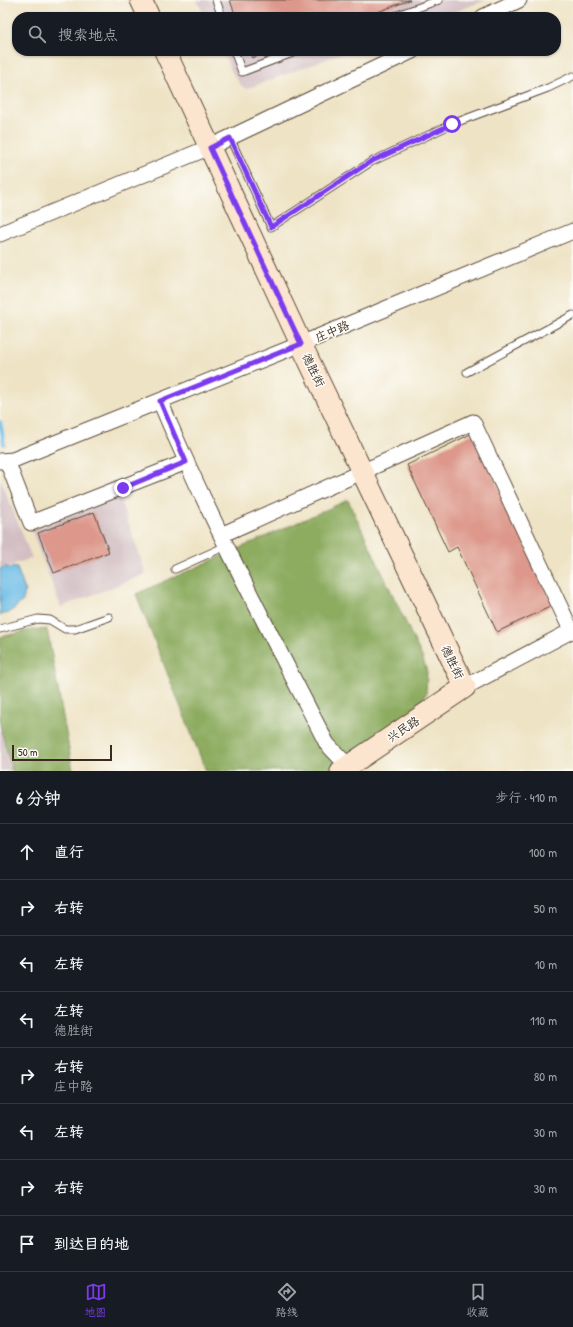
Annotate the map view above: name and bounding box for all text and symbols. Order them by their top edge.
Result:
search box [12,12,561,56]
icon: search [26,23,48,45]
text: 搜索地点 [58,24,118,45]
route start [443,115,461,133]
street label: 庄中路 [312,316,352,346]
street label: 德胜街 [298,350,330,390]
route end [114,479,132,497]
street label: 德胜街 [437,642,469,682]
street label: 兴民路 [383,712,423,746]
scale bar [12,743,112,762]
text: 50 m [18,745,38,759]
text: 6 分钟 [16,786,61,809]
text: 步行 · 410 m [495,788,557,806]
icon: ahead [16,841,38,863]
text: 直行 [54,841,84,862]
text: 100 m [529,843,557,861]
icon: right [16,897,38,919]
text: 右转 [54,897,84,918]
text: 50 m [534,899,557,917]
icon: left [16,953,38,975]
text: 左转 [54,953,84,974]
text: 10 m [535,955,557,973]
text: 左转 [54,1000,84,1021]
icon: left [16,1009,38,1031]
text: 110 m [530,1011,557,1029]
text: 德胜街 [54,1021,93,1039]
text: 右转 [54,1056,84,1077]
icon: right [16,1065,38,1087]
text: 80 m [534,1067,557,1085]
text: 庄中路 [54,1077,93,1095]
icon: left [16,1121,38,1143]
text: 左转 [54,1121,84,1142]
text: 30 m [534,1123,557,1141]
icon: right [16,1177,38,1199]
text: 右转 [54,1177,84,1198]
text: 30 m [534,1179,557,1197]
icon: arrive [16,1233,38,1255]
text: 到达目的地 [54,1233,129,1254]
tab: 地图 [85,1281,107,1319]
tab: 路线 [276,1281,298,1319]
tab: 收藏 [467,1281,489,1319]

